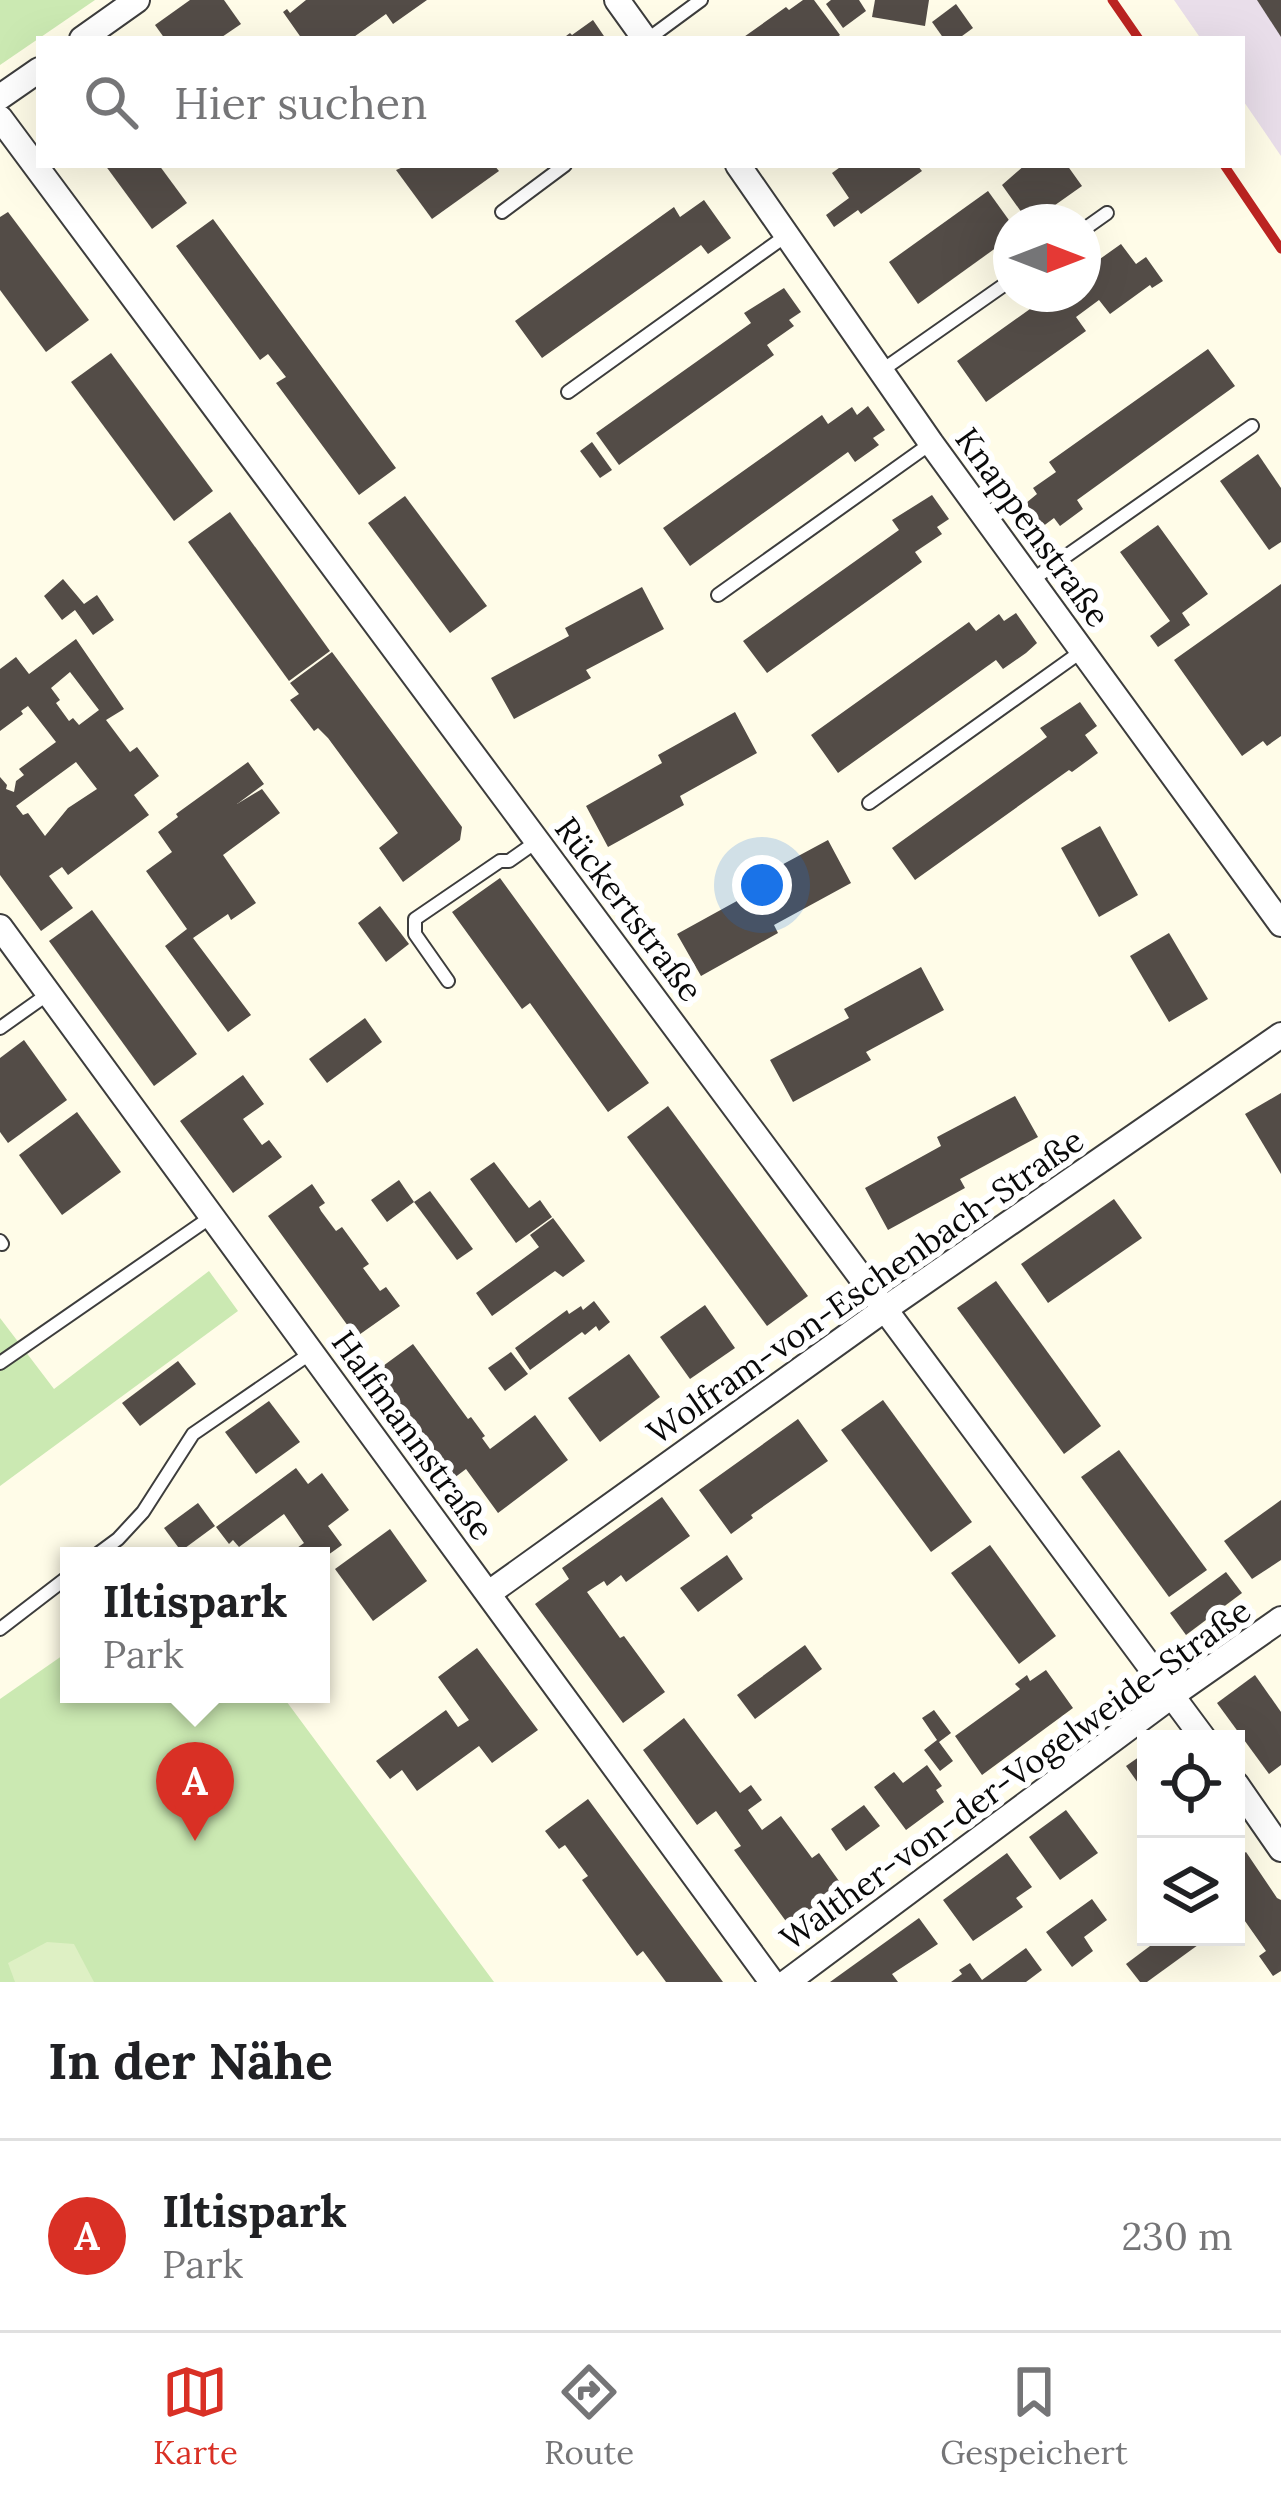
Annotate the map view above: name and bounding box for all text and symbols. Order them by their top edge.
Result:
search box [36,36,1245,168]
icon: search [78,69,144,135]
text: Hier suchen [174,74,427,131]
north arrow [993,204,1101,312]
street label: Knappenstraße [947,419,1119,635]
street label: Rückertstraße [546,808,712,1010]
your location [732,855,792,915]
street label: Wolfram-von-Eschenbach-Straße [639,1119,1091,1453]
street label: Halfmannstraße [323,1322,503,1548]
popup [60,1547,330,1703]
text: Iltispark [103,1572,287,1629]
street label: Walther-von-der-Vogelweide-Straße [772,1589,1258,1959]
text: Park [103,1629,184,1679]
map controls [1137,1730,1245,1946]
button: locate [1137,1730,1245,1838]
pin: A [156,1742,234,1841]
button: layers [1137,1838,1245,1946]
text: In der Nähe [48,2028,333,2093]
text: Iltispark [162,2182,347,2239]
text: A [74,2211,100,2261]
text: 230 m [1122,2211,1233,2261]
text: Park [162,2239,243,2289]
tab: Karte [153,2359,238,2473]
tab: Route [544,2359,634,2473]
tab: Gespeichert [940,2359,1128,2473]

